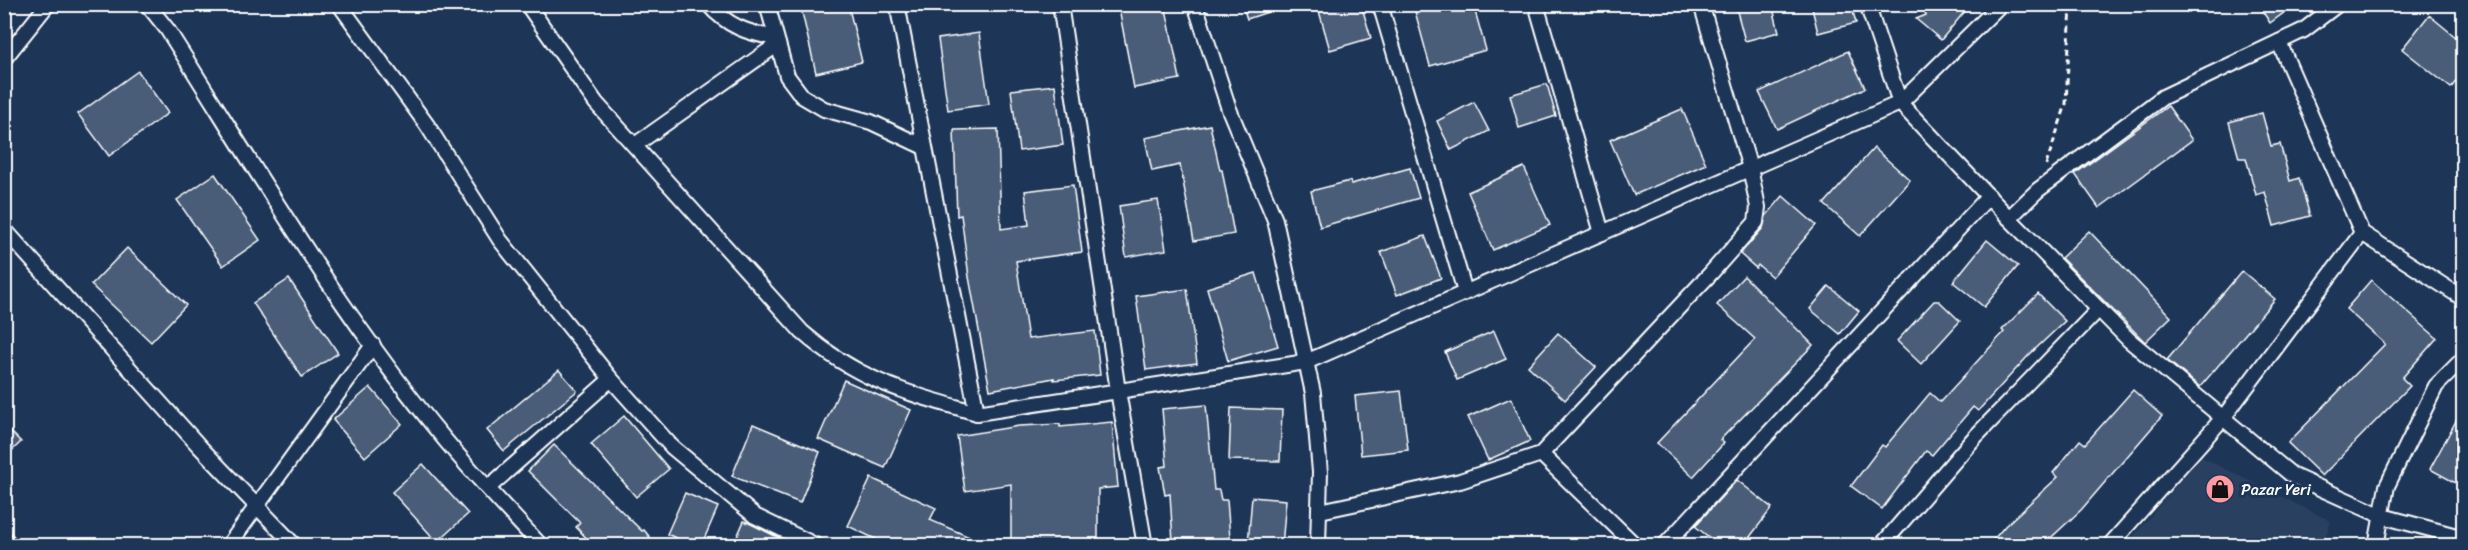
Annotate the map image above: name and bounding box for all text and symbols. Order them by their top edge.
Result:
shop icon: Pazar Yeri [2204,473,2236,505]
place label: Pazar Yeri [2241,475,2311,504]

